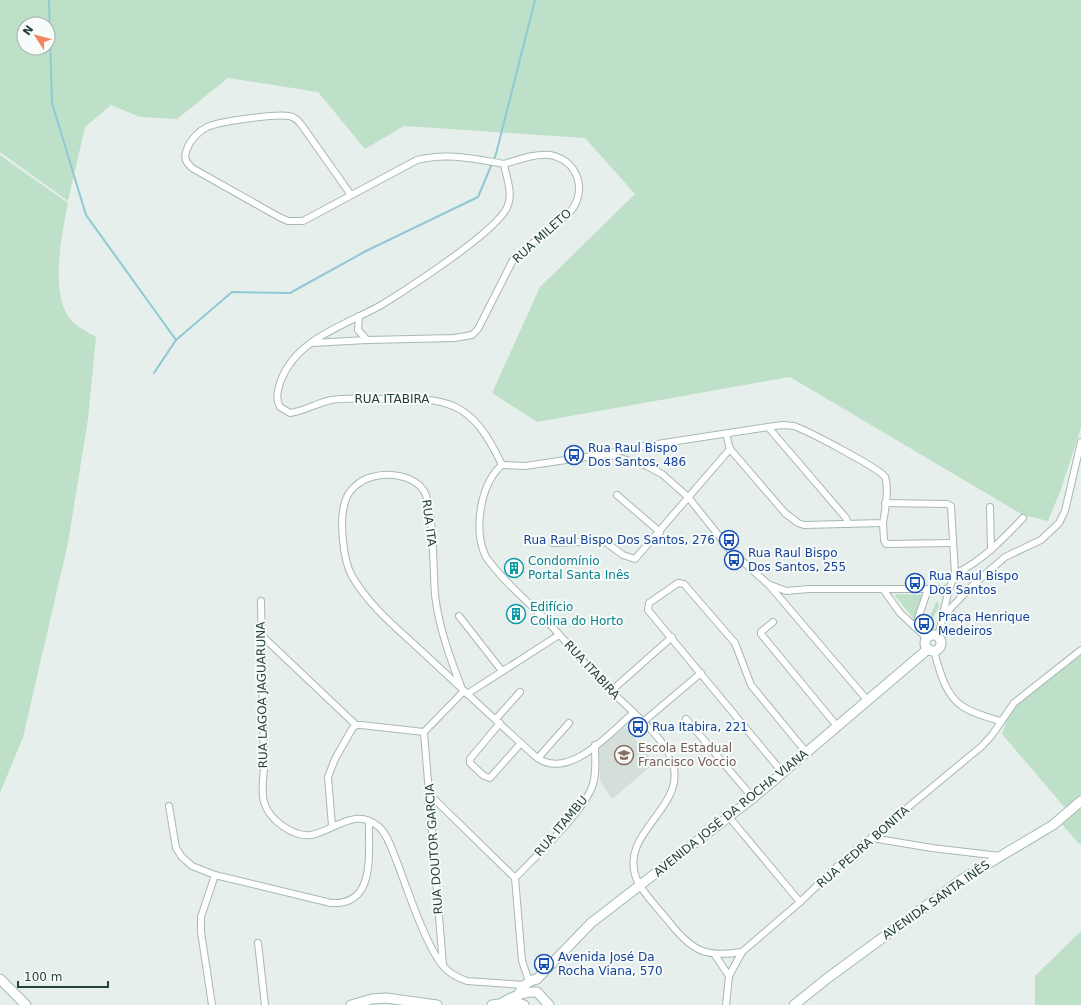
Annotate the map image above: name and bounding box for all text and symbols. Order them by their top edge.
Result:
north arrow [16,16,56,56]
text: N [20,23,36,38]
street label: RUA MILETO [510,206,574,266]
street label: RUA ITABIRA [354,392,430,406]
place label: Rua Raul Bispo Dos Santos, 486 [588,441,686,469]
bus stop icon: Rua Raul Bispo Dos Santos, 486 [563,444,585,466]
street label: RUA ITA [419,499,439,548]
bus stop icon: Rua Raul Bispo Dos Santos, 276 [718,529,740,551]
place label: Rua Raul Bispo Dos Santos, 276 [524,533,715,547]
place label: Rua Raul Bispo Dos Santos, 255 [748,546,846,574]
bus stop icon: Rua Raul Bispo Dos Santos, 255 [723,549,745,571]
place label: Condomínio Portal Santa Inês [528,554,630,582]
building icon: Condomínio Portal Santa Inês [503,557,525,579]
place label: Rua Raul Bispo Dos Santos [929,569,1019,597]
bus stop icon: Rua Raul Bispo Dos Santos [904,572,926,594]
place label: Edifício Colina do Horto [530,600,623,628]
building icon: Edifício Colina do Horto [505,603,527,625]
place label: Praça Henrique Medeiros [938,610,1030,638]
bus stop icon: Praça Henrique Medeiros [913,613,935,635]
street label: RUA LAGOA JAGUARUNA [254,621,270,768]
street label: RUA ITABIRA [561,638,623,703]
bus stop icon: Rua Itabira, 221 [627,716,649,738]
place label: Rua Itabira, 221 [652,720,748,734]
place label: Escola Estadual Francisco Voccio [638,741,736,769]
school or university icon: Escola Estadual Francisco Voccio [613,744,635,766]
street label: AVENIDA JOSÉ DA ROCHA VIANA [651,745,811,880]
street label: RUA DOUTOR GARCIA [422,782,446,915]
street label: RUA ITAMBU [532,793,590,859]
street label: RUA PEDRA BONITA [814,803,913,891]
street label: AVENIDA SANTA INÊS [879,857,992,942]
place label: Avenida José Da Rocha Viana, 570 [558,950,663,978]
bus stop icon: Avenida José Da Rocha Viana, 570 [533,953,555,975]
scale bar [18,963,108,989]
text: 100 m [24,970,62,984]

